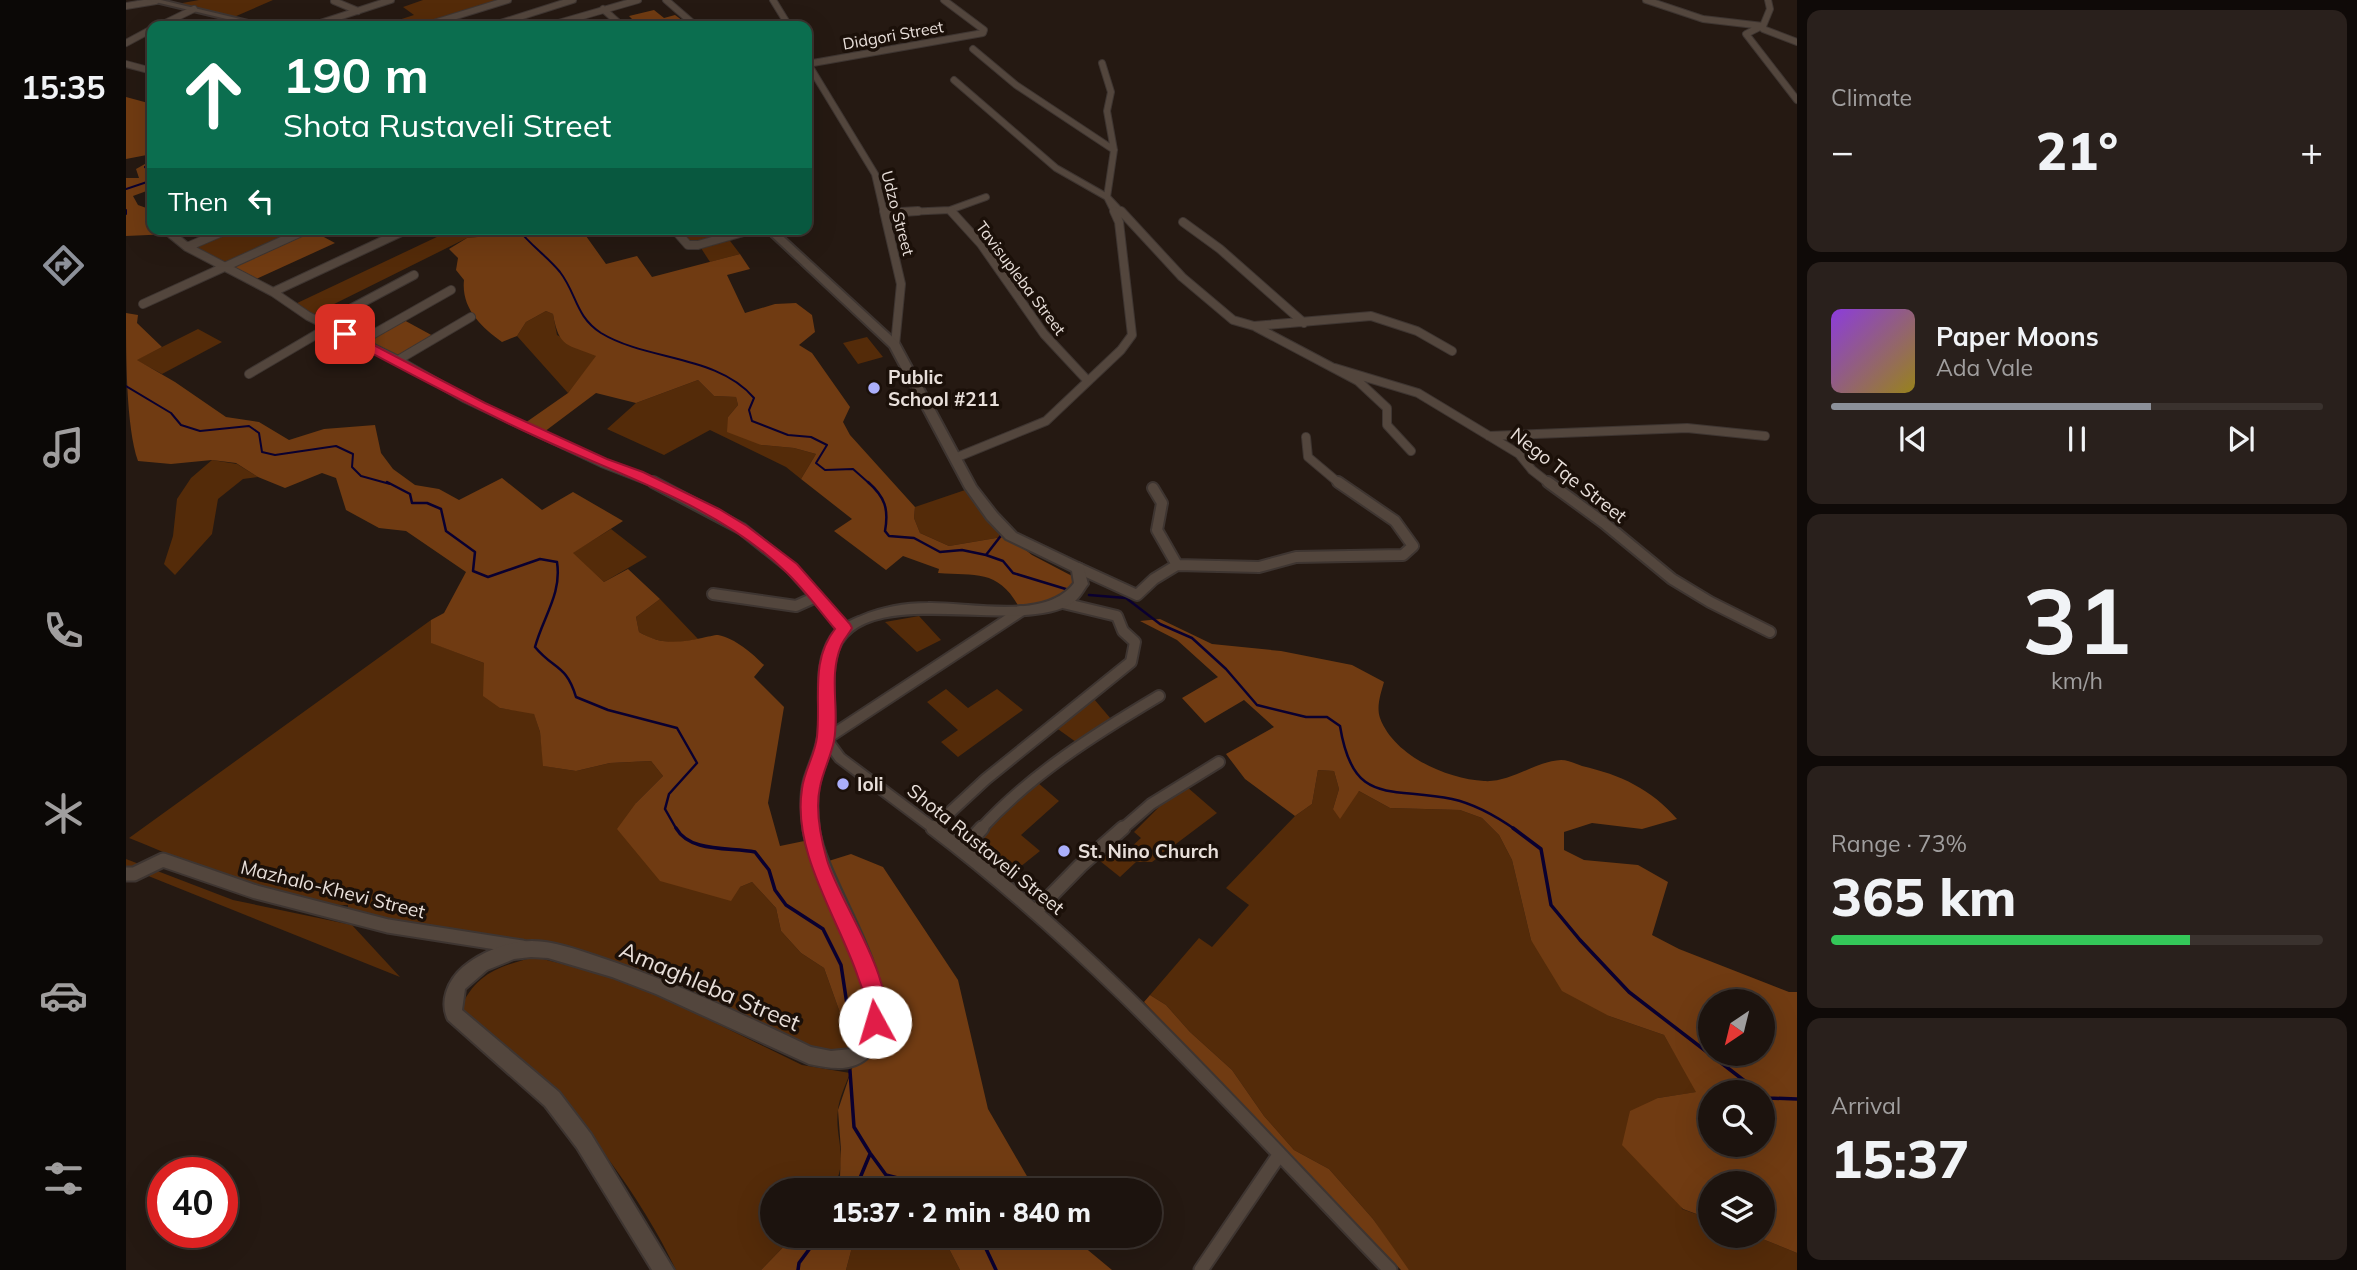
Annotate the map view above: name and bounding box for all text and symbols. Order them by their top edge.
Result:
street label: Didgori Street [841,16,945,54]
text: 190 m [283,44,429,105]
icon: ahead [168,49,259,140]
text: 15:35 [21,67,105,107]
text: Climate [1831,83,1912,112]
text: Shota Rustaveli Street [283,105,611,145]
text: 21° [2036,118,2118,183]
text: − [1831,127,1854,175]
text: + [2300,127,2323,175]
street label: Udzo Street [877,168,919,258]
icon: left [242,182,280,220]
text: Then [168,185,228,218]
street label: Tavisupleba Street [972,217,1071,339]
icon: directions [39,241,88,290]
pin [315,304,375,364]
icon: arrive [326,315,364,353]
text: Paper Moons [1936,320,2099,353]
text: Ada Vale [1936,353,2033,382]
place label: Public School #211 [888,365,1000,411]
marker: Public School #211 [866,380,882,396]
icon: previous [1894,420,1932,458]
icon: pause [2058,420,2096,458]
icon: next [2222,420,2260,458]
street label: Nego Tqe Street [1506,422,1632,528]
icon: music [39,423,88,472]
text: 31 [2022,563,2132,677]
icon: phone [39,606,88,655]
text: km/h [2051,666,2103,695]
place label: Ioli [857,772,884,796]
marker: Ioli [835,776,851,792]
street label: Shota Rustaveli Street [903,778,1070,920]
icon: climate [39,789,88,838]
text: Range · 73% [1831,829,1967,858]
place label: St. Nino Church [1078,839,1219,863]
marker: St. Nino Church [1056,843,1072,859]
street label: Mazhalo-Khevi Street [238,854,428,924]
text: 365 km [1831,864,2016,929]
street label: Amaghleba Street [615,935,805,1037]
icon: car [39,971,88,1020]
position arrow [838,985,912,1059]
north arrow [1698,989,1774,1066]
map controls [1698,989,1775,1248]
button: search [1698,1080,1775,1157]
text: Arrival [1831,1091,1901,1120]
text: 15:37 [1831,1126,1969,1191]
icon: filters [39,1154,88,1203]
speed limit sign: 40 [147,1157,238,1248]
button: layers [1698,1171,1775,1248]
text: 15:37 · 2 min · 840 m [831,1196,1091,1229]

